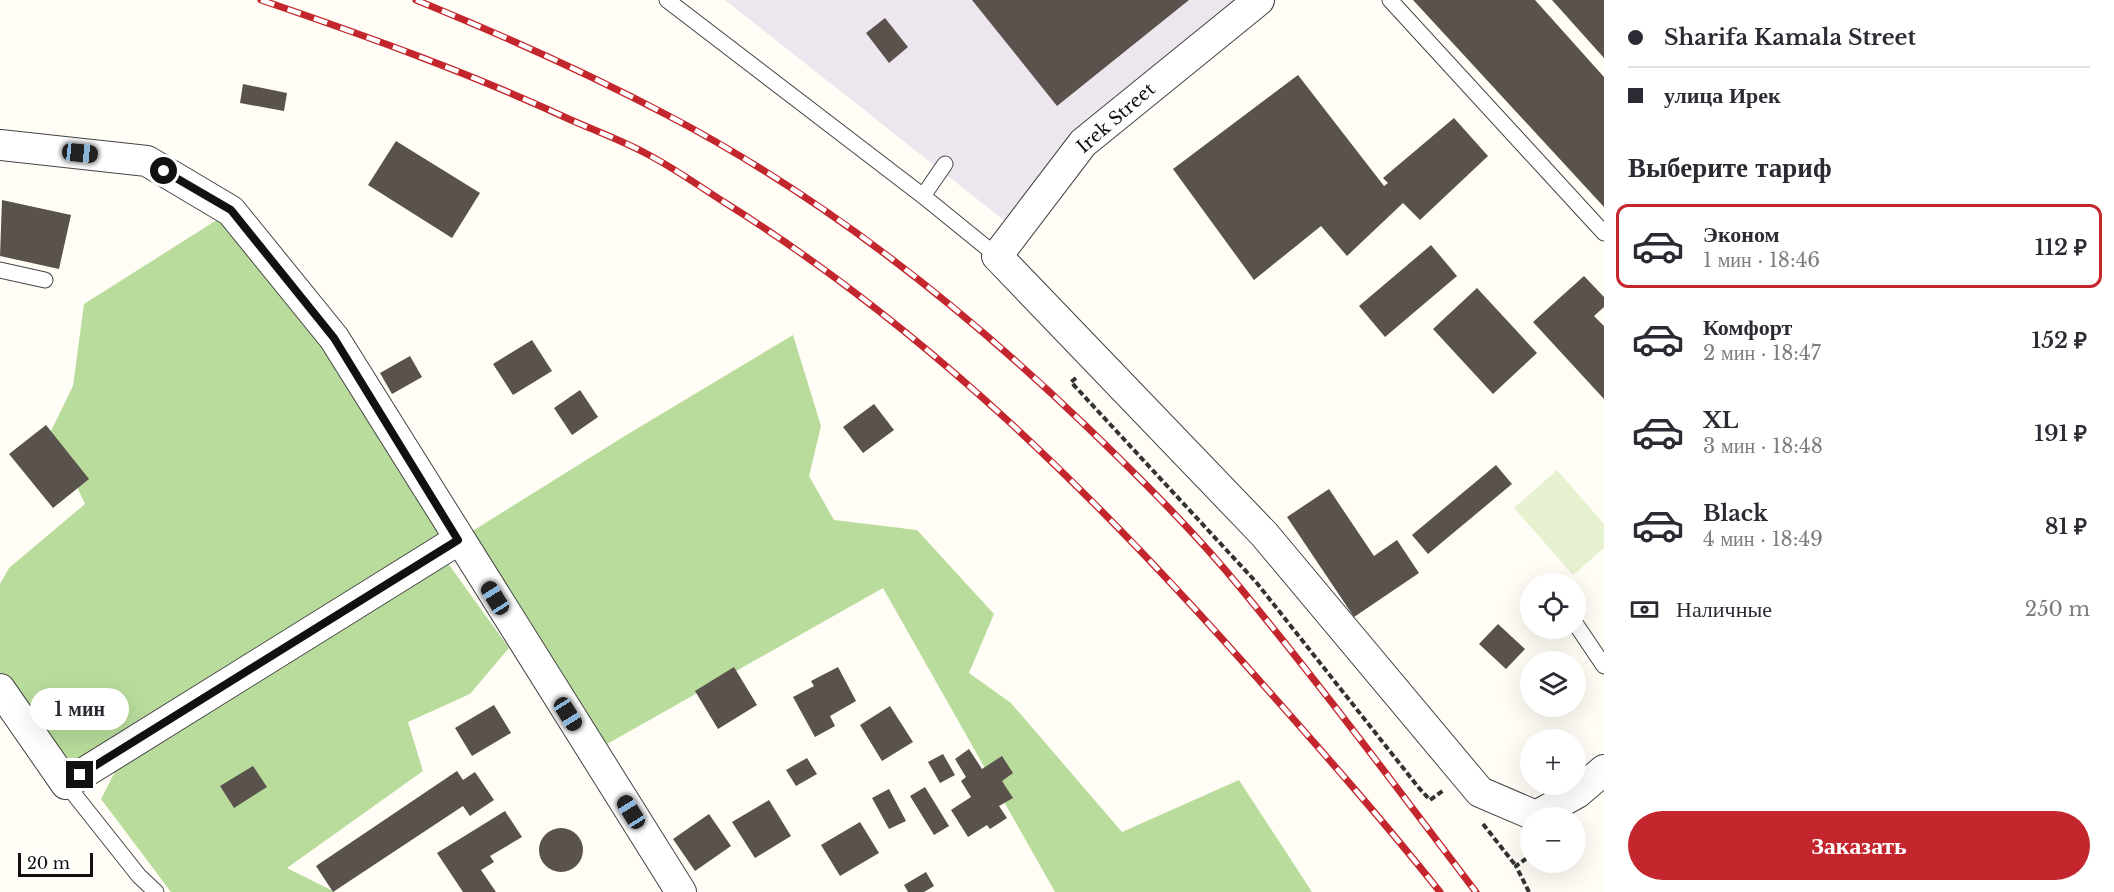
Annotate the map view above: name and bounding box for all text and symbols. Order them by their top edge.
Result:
text: Sharifa Kamala Street [1664,24,1916,51]
street label: Irek Street [1072,78,1160,158]
text: улица Ирек [1664,82,1781,109]
car [61,142,99,164]
text: Выберите тариф [1628,151,1832,184]
route start [150,157,177,184]
icon: car [1631,219,1685,273]
text: Эконом [1703,221,1780,248]
text: 112 ₽ [2035,234,2087,261]
text: 1 мин · 18:46 [1703,248,1820,272]
icon: car [1631,312,1685,366]
text: Комфорт [1703,314,1792,341]
text: 152 ₽ [2032,327,2087,354]
text: 2 мин · 18:47 [1703,341,1821,365]
icon: car [1631,405,1685,459]
text: XL [1703,407,1738,434]
text: 191 ₽ [2034,420,2087,447]
text: 3 мин · 18:48 [1703,434,1823,458]
icon: car [1631,498,1685,552]
text: Black [1703,500,1768,527]
text: 81 ₽ [2045,513,2087,540]
text: 4 мин · 18:49 [1703,527,1823,551]
map controls [1520,573,1586,873]
button: locate [1520,573,1586,639]
car [478,578,512,618]
icon: cash [1628,593,1661,626]
text: Наличные [1676,596,1772,623]
text: 250 m [2025,597,2090,621]
button: layers [1520,651,1586,717]
callout: 1 мин [31,688,130,730]
car [551,694,585,734]
text: 1 мин [54,697,105,721]
button: + [1520,729,1586,795]
route end [66,761,93,788]
car [614,792,648,832]
button: − [1520,807,1586,873]
button: Заказать [1628,811,2090,880]
scale bar [18,850,93,878]
text: 20 m [27,853,70,873]

